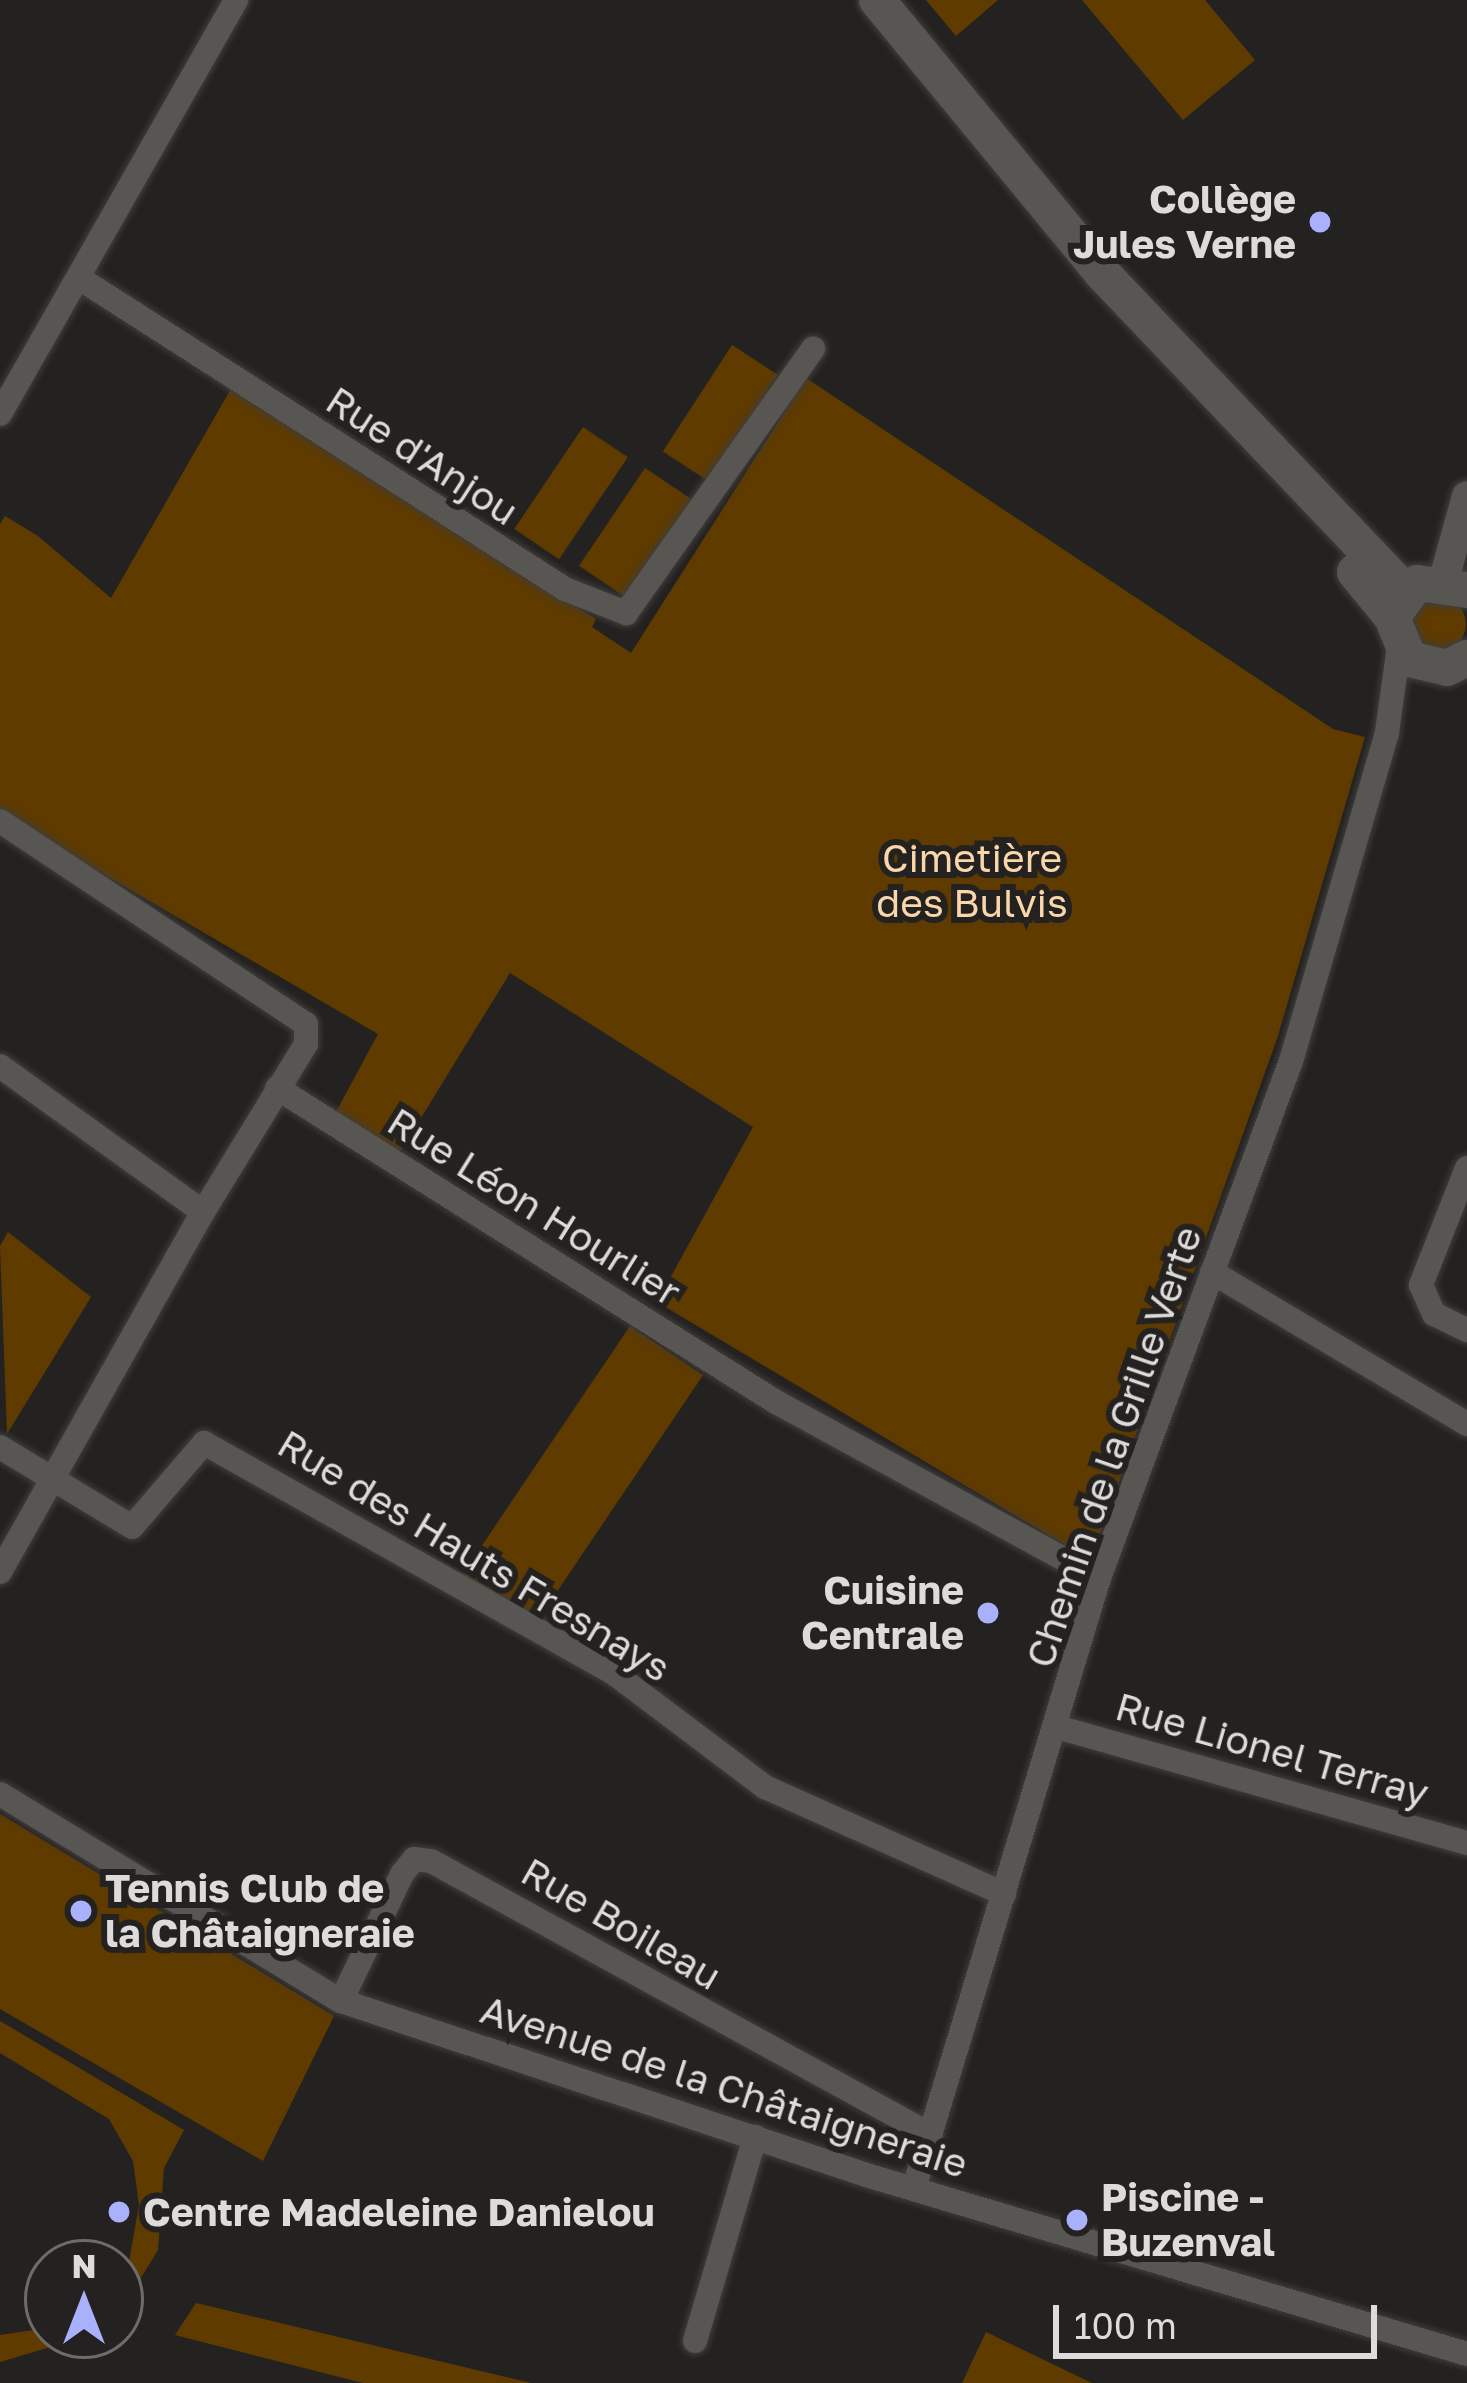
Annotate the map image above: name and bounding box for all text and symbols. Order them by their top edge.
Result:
place label: Collège Jules Verne [1073,177,1296,268]
marker: Collège Jules Verne [1307,209,1333,235]
street label: Rue d'Anjou [318,377,526,535]
park label: Cimetière des Bulvis [876,836,1068,927]
street label: Rue Léon Hourlier [379,1098,689,1316]
street label: Chemin de la Grille Verte [1016,1220,1212,1674]
street label: Rue des Hauts Fresnays [269,1420,679,1692]
place label: Cuisine Centrale [801,1568,964,1659]
marker: Cuisine Centrale [975,1600,1001,1626]
street label: Rue Lionel Terray [1110,1683,1434,1817]
street label: Rue Boileau [513,1848,729,2000]
place label: Tennis Club de la Châtaigneraie [105,1866,415,1957]
marker: Tennis Club de la Châtaigneraie [68,1898,94,1924]
street label: Avenue de la Châtaigneraie [475,1986,973,2188]
place label: Piscine - Buzenval [1101,2175,1275,2266]
place label: Centre Madeleine Danielou [143,2189,655,2235]
marker: Centre Madeleine Danielou [106,2199,132,2225]
marker: Piscine - Buzenval [1064,2207,1090,2233]
north arrow [24,2239,144,2359]
text: N [71,2246,97,2285]
scale bar [1059,2281,1383,2355]
text: 100 m [1074,2304,1177,2347]

